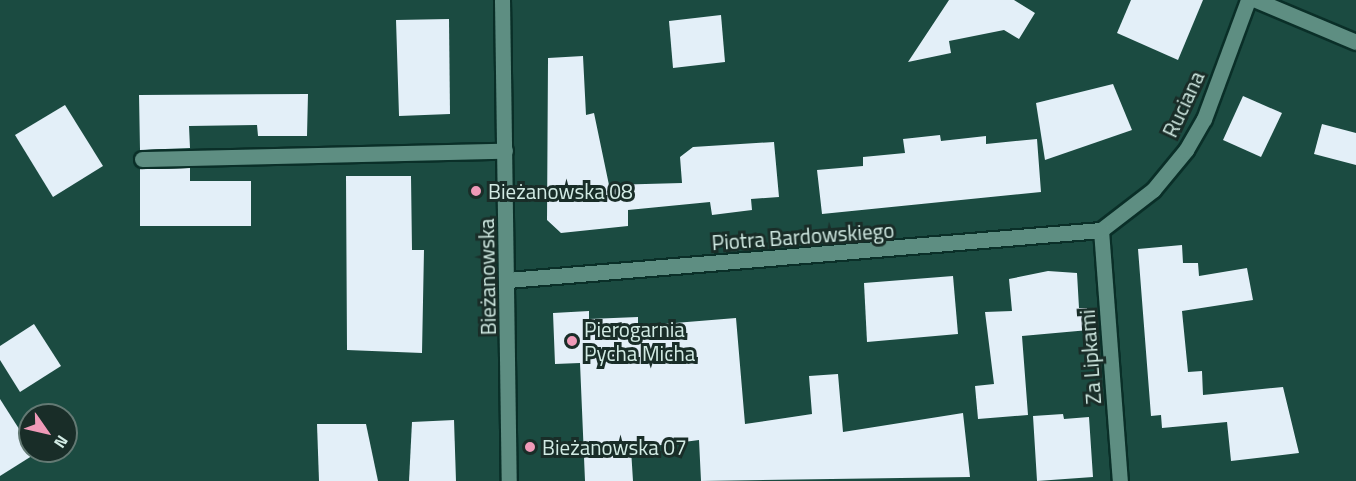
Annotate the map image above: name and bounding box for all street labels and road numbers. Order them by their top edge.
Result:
street label: Ruciana [1157,67,1209,141]
street label: Piotra Bardowskiego [711,217,895,255]
street label: Bieżanowska [473,218,501,336]
street label: Za Lipkami [1074,309,1106,405]

